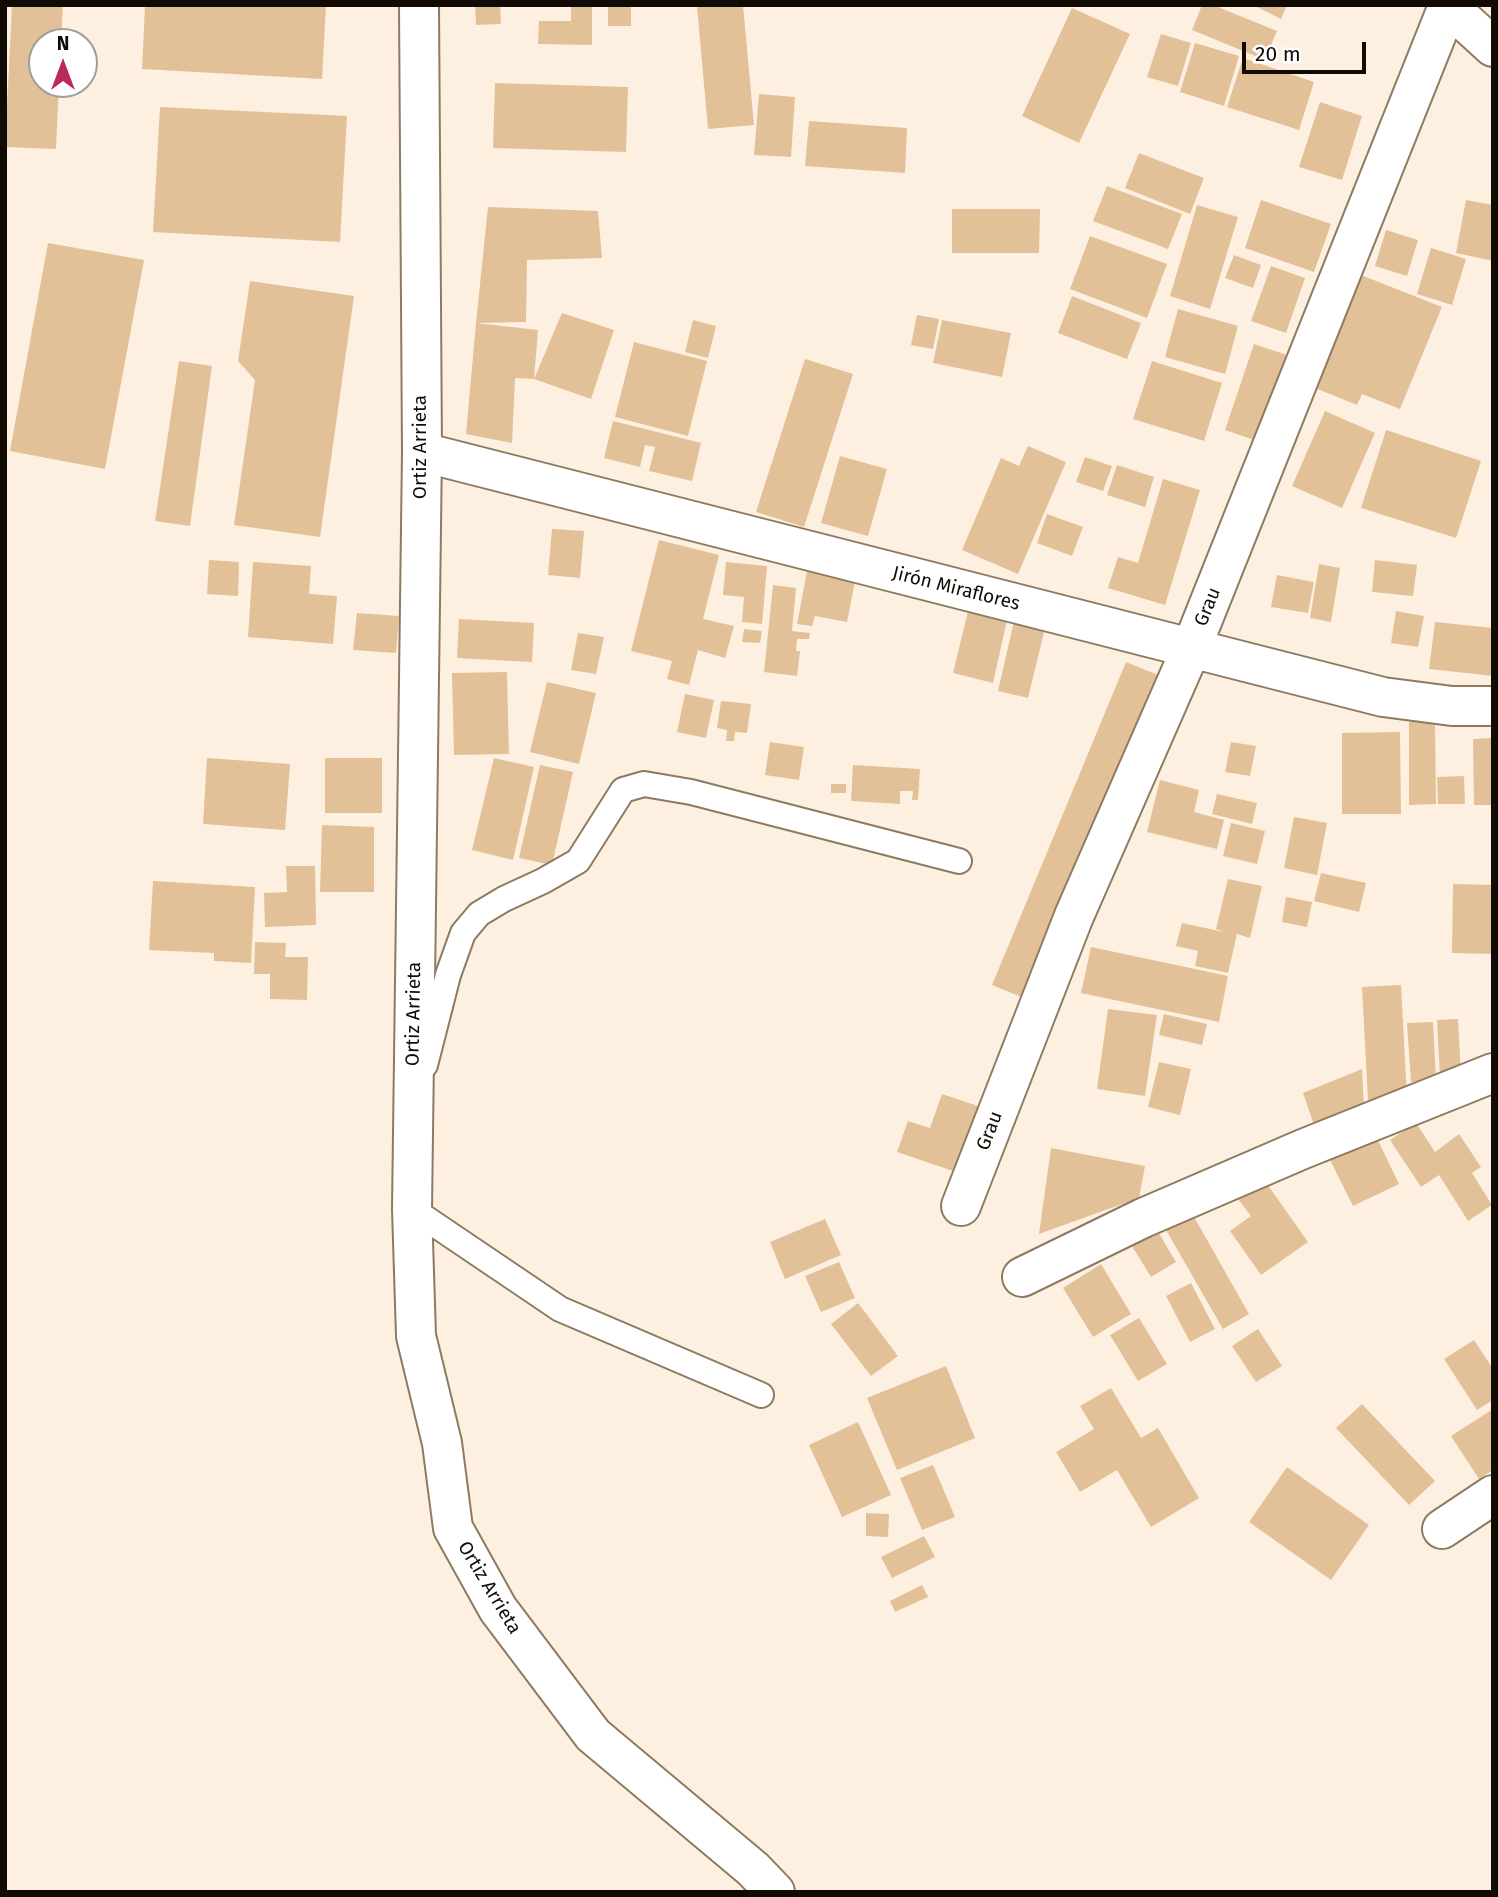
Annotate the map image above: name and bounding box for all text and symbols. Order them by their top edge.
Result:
north arrow [28,28,98,98]
scale bar [1246,28,1370,72]
text: N [57,32,69,55]
text: 20 m [1255,41,1301,67]
street label: Ortiz Arrieta [410,395,432,499]
street label: Jirón Miraflores [890,562,1022,616]
street label: Grau [1190,584,1226,630]
street label: Ortiz Arrieta [402,962,426,1066]
street label: Grau [972,1108,1008,1154]
street label: Ortiz Arrieta [452,1537,526,1639]

